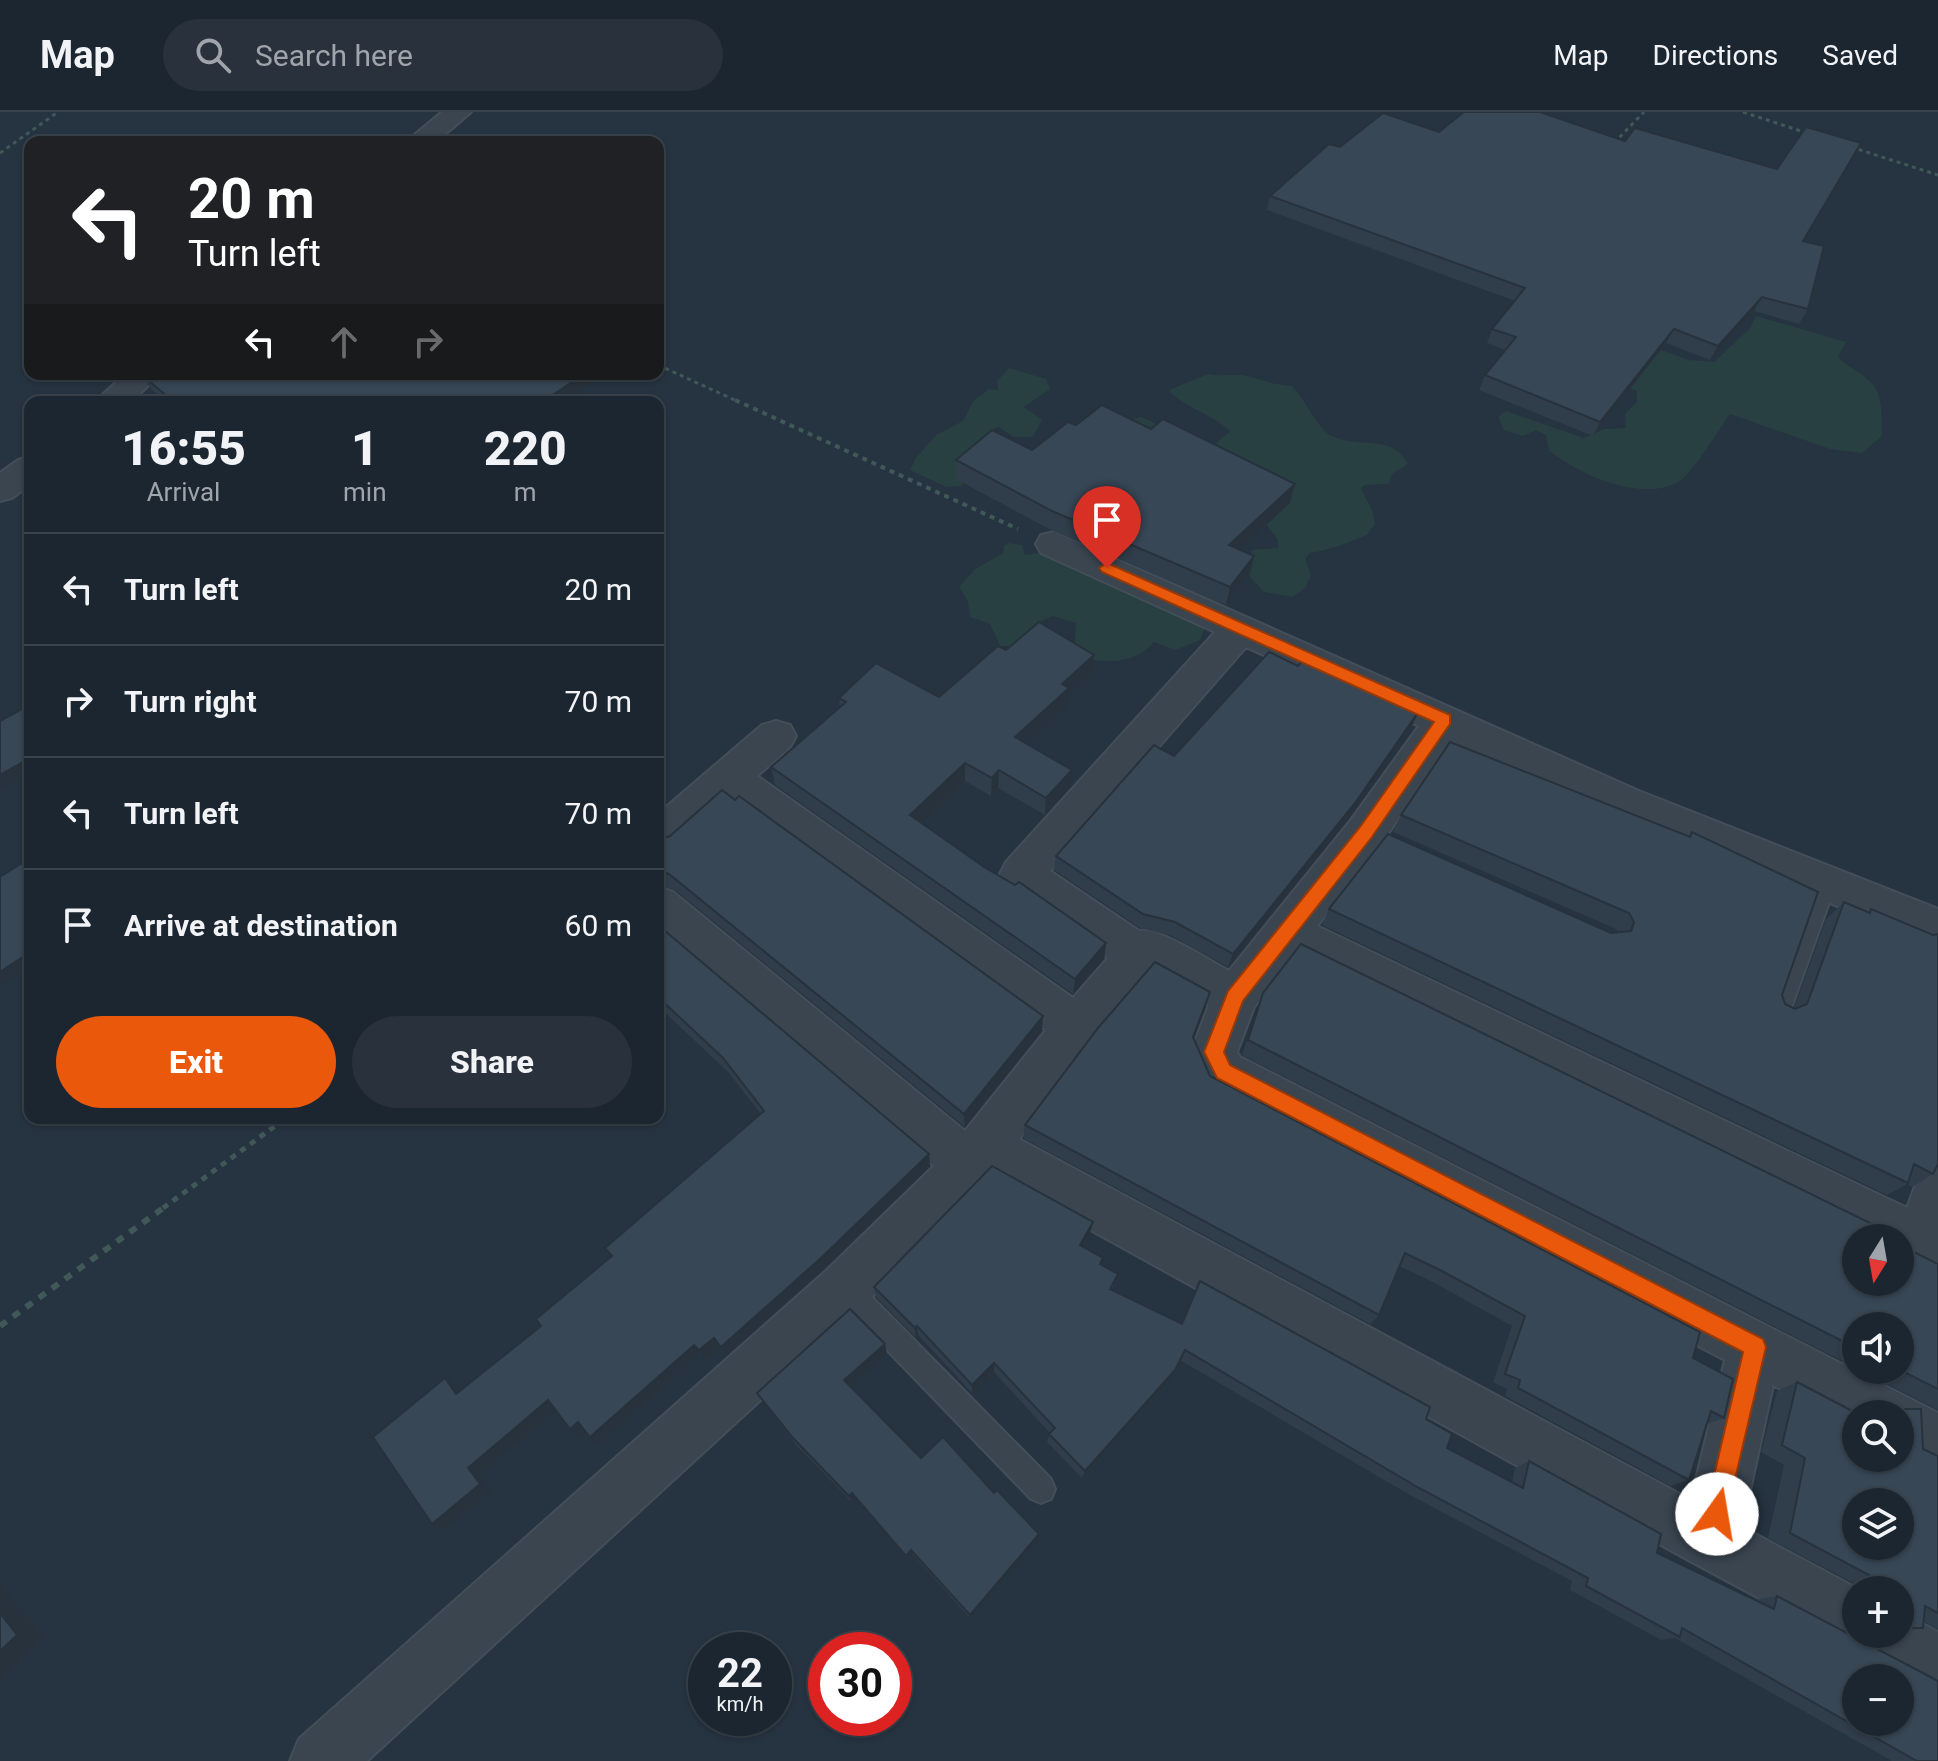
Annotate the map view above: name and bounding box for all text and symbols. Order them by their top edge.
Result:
search box [163,19,723,91]
text: Map [40,33,115,77]
icon: search [191,33,235,77]
text: Search here [255,38,413,73]
text: Map [1553,39,1609,72]
text: Directions [1653,39,1778,72]
text: Saved [1822,39,1898,72]
text: 20 m [188,166,315,232]
icon: left [56,168,160,272]
text: Turn left [188,233,321,275]
icon: left [238,320,282,364]
icon: ahead [322,320,366,364]
icon: right [406,320,450,364]
text: 16:55 [121,420,246,477]
text: 1 [351,420,379,477]
text: 220 [484,420,567,477]
text: Arrival [147,477,220,507]
text: min [343,477,387,507]
text: m [514,477,537,507]
pin [1073,486,1141,568]
icon: arrive [1085,498,1129,542]
icon: left [56,567,100,611]
text: Turn left [124,572,239,607]
text: 20 m [565,572,632,607]
icon: right [56,679,100,723]
text: Turn right [124,684,257,719]
text: 70 m [565,684,632,719]
icon: left [56,791,100,835]
text: Turn left [124,796,239,831]
text: 70 m [565,796,632,831]
icon: arrive [56,903,100,947]
text: Arrive at destination [124,908,398,943]
text: 60 m [565,908,632,943]
button: Exit [56,1016,336,1108]
button: Share [352,1016,632,1108]
north arrow [1842,1224,1914,1296]
map controls [1842,1224,1914,1736]
button: sound [1842,1312,1914,1384]
button: search [1842,1400,1914,1472]
position arrow [1675,1472,1759,1556]
button: layers [1842,1488,1914,1560]
button: + [1842,1576,1914,1648]
speed limit sign: 30 [808,1632,912,1736]
text: 22 [717,1650,763,1697]
button: − [1842,1664,1914,1736]
text: km/h [717,1692,763,1716]

